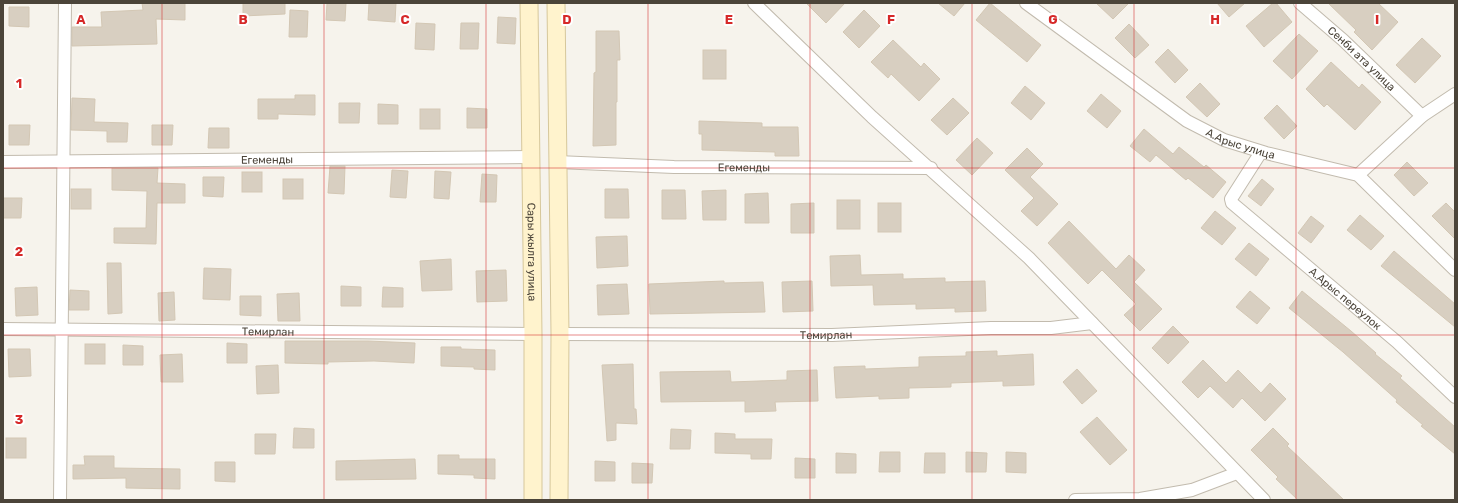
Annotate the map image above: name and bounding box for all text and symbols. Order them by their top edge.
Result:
text: A [76,12,86,27]
text: B [238,12,248,27]
text: C [400,12,410,27]
text: D [562,12,572,27]
text: E [725,12,733,27]
text: F [887,12,895,27]
text: G [1048,12,1058,27]
text: H [1210,12,1220,27]
text: I [1375,12,1379,27]
street label: Сенби ата улица [1325,23,1398,93]
text: 1 [16,76,22,91]
street label: А.Арыс улица [1204,125,1276,161]
street label: Егеменды [241,153,293,166]
street label: Егеменды [718,161,770,174]
street label: Сары жылга улица [525,203,539,301]
text: 2 [15,244,23,259]
street label: А.Арыс переулок [1307,264,1384,333]
street label: Темирлан [242,325,294,338]
street label: Темирлан [800,328,852,342]
text: 3 [15,412,24,427]

